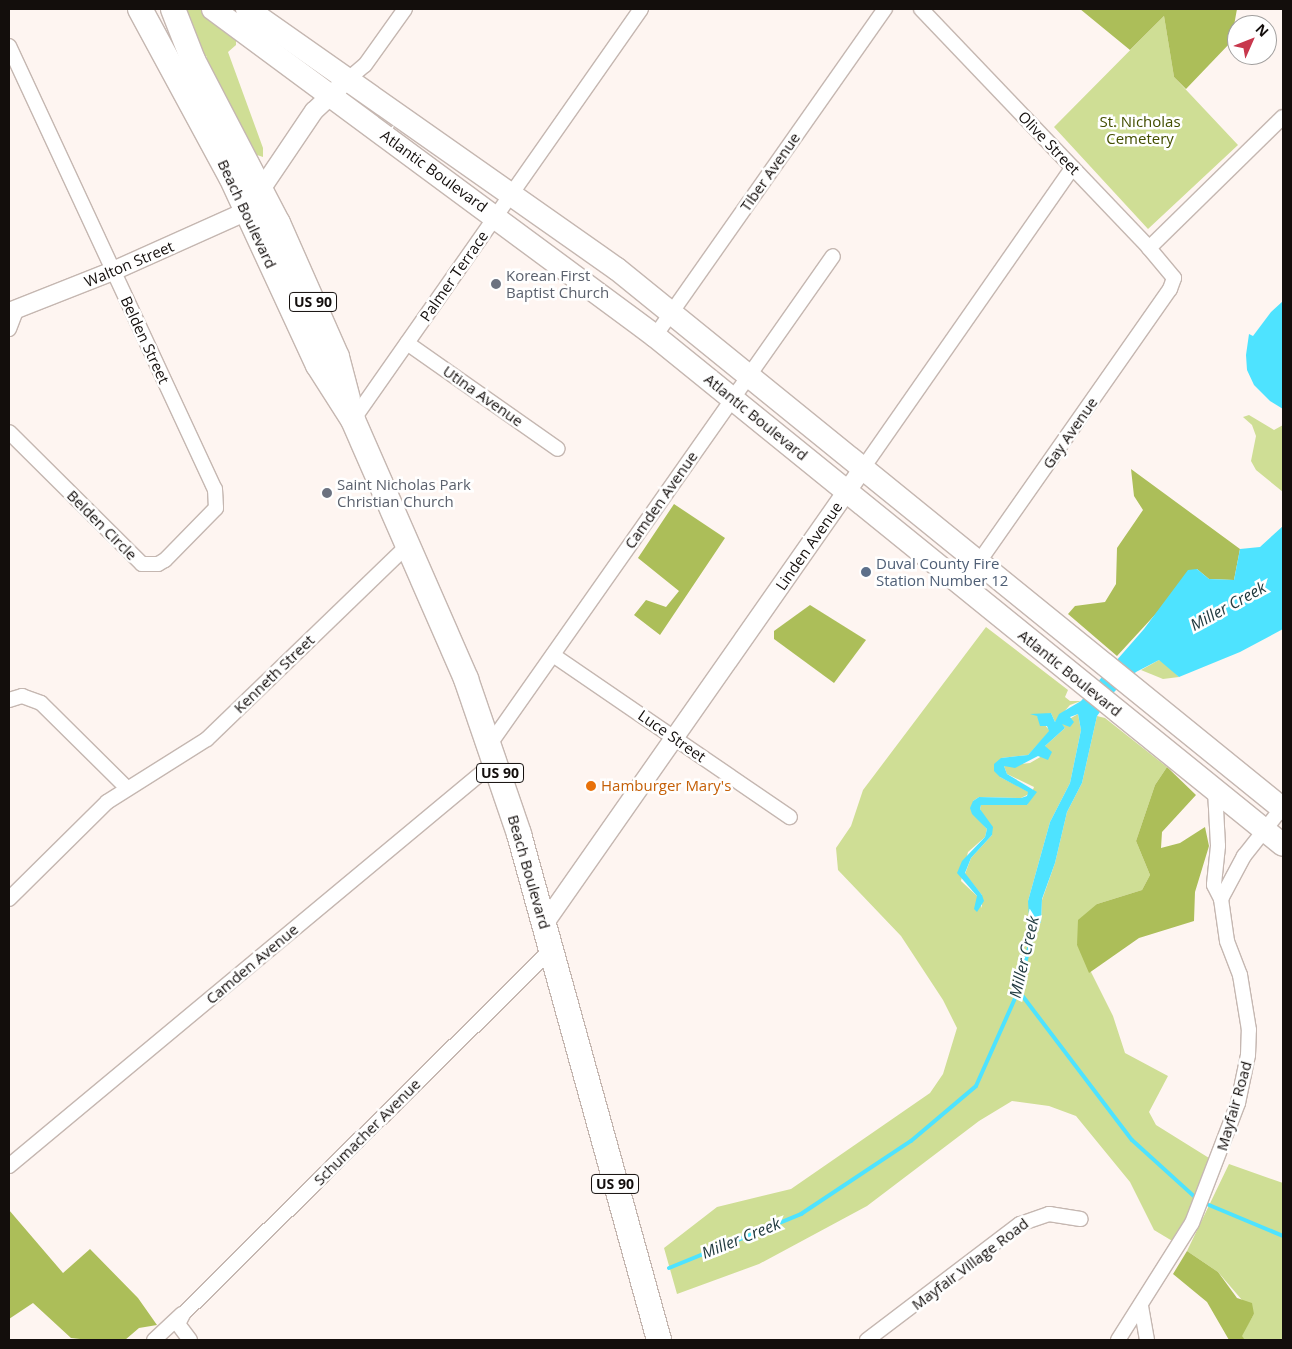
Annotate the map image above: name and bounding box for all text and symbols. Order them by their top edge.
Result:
north arrow [1227,15,1277,65]
text: N [1252,19,1273,41]
street label: Olive Street [1014,108,1084,178]
park label: St. Nicholas Cemetery [1099,112,1181,147]
street label: Atlantic Boulevard [377,126,491,216]
street label: Tiber Avenue [736,129,804,215]
street label: Beach Boulevard [214,157,280,271]
street label: Palmer Terrace [416,227,492,325]
street label: Walton Street [82,237,176,291]
place label: Korean First Baptist Church [506,266,609,301]
marker: Korean First Baptist Church [490,278,502,290]
road number: US 90 [288,290,338,314]
street label: Belden Street [117,293,173,387]
street label: Utina Avenue [439,362,527,430]
street label: Atlantic Boulevard [701,370,811,464]
street label: Gay Avenue [1039,394,1101,472]
street label: Camden Avenue [621,448,701,552]
place label: Saint Nicholas Park Christian Church [337,475,471,510]
street label: Belden Circle [63,486,141,564]
marker: Saint Nicholas Park Christian Church [321,487,333,499]
street label: Linden Avenue [772,498,846,594]
place label: Duval County Fire Station Number 12 [876,554,1008,589]
marker: Duval County Fire Station Number 12 [860,566,872,578]
water label: Miller Creek [1187,577,1269,635]
street label: Atlantic Boulevard [1015,626,1125,720]
street label: Kenneth Street [230,631,318,717]
street label: Luce Street [635,706,709,766]
road number: US 90 [475,761,525,784]
place label: Hamburger Mary's [601,777,731,795]
marker: Hamburger Mary's [585,780,597,792]
street label: Beach Boulevard [504,813,554,931]
water label: Miller Creek [1005,914,1043,1000]
street label: Camden Avenue [202,920,302,1008]
street label: Mayfair Road [1213,1059,1255,1153]
street label: Schumacher Avenue [310,1075,424,1189]
road number: US 90 [590,1172,640,1196]
water label: Miller Creek [699,1213,783,1263]
street label: Mayfair Village Road [908,1214,1032,1314]

